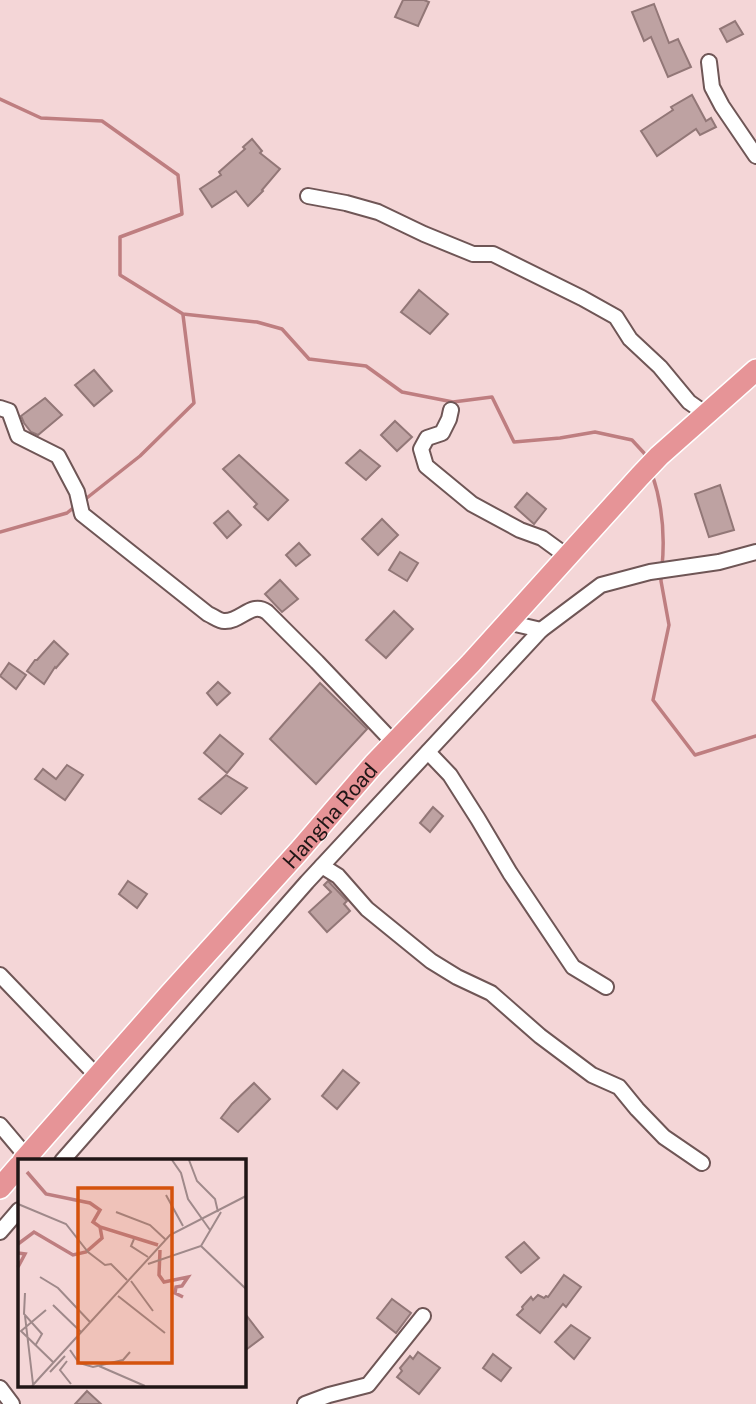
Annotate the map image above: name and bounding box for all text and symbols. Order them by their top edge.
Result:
street label: Hangha Road [277,758,382,873]
inset map [18,1159,245,1386]

